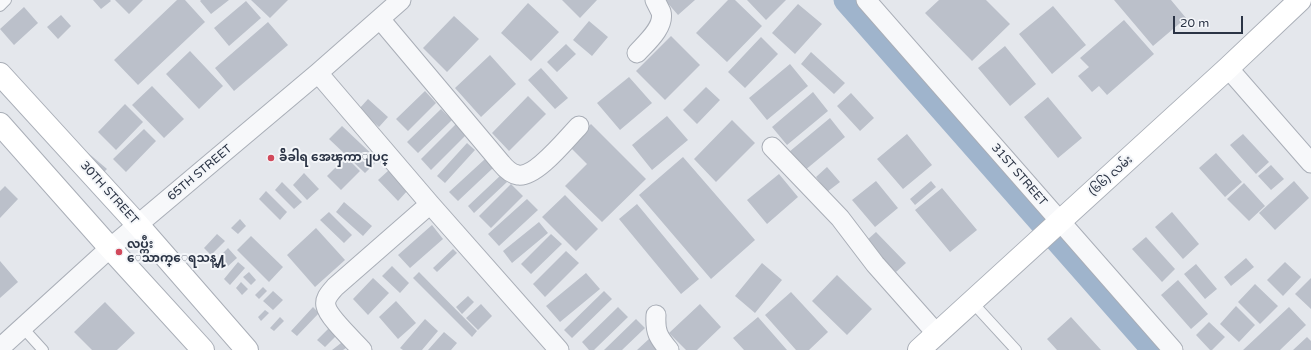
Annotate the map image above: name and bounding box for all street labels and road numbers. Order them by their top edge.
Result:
street label: 31ST STREET [988,141,1050,209]
street label: 65TH STREET [165,142,235,204]
street label: (၆၆) လမ်း [1086,153,1136,199]
street label: 30TH STREET [77,158,141,228]

